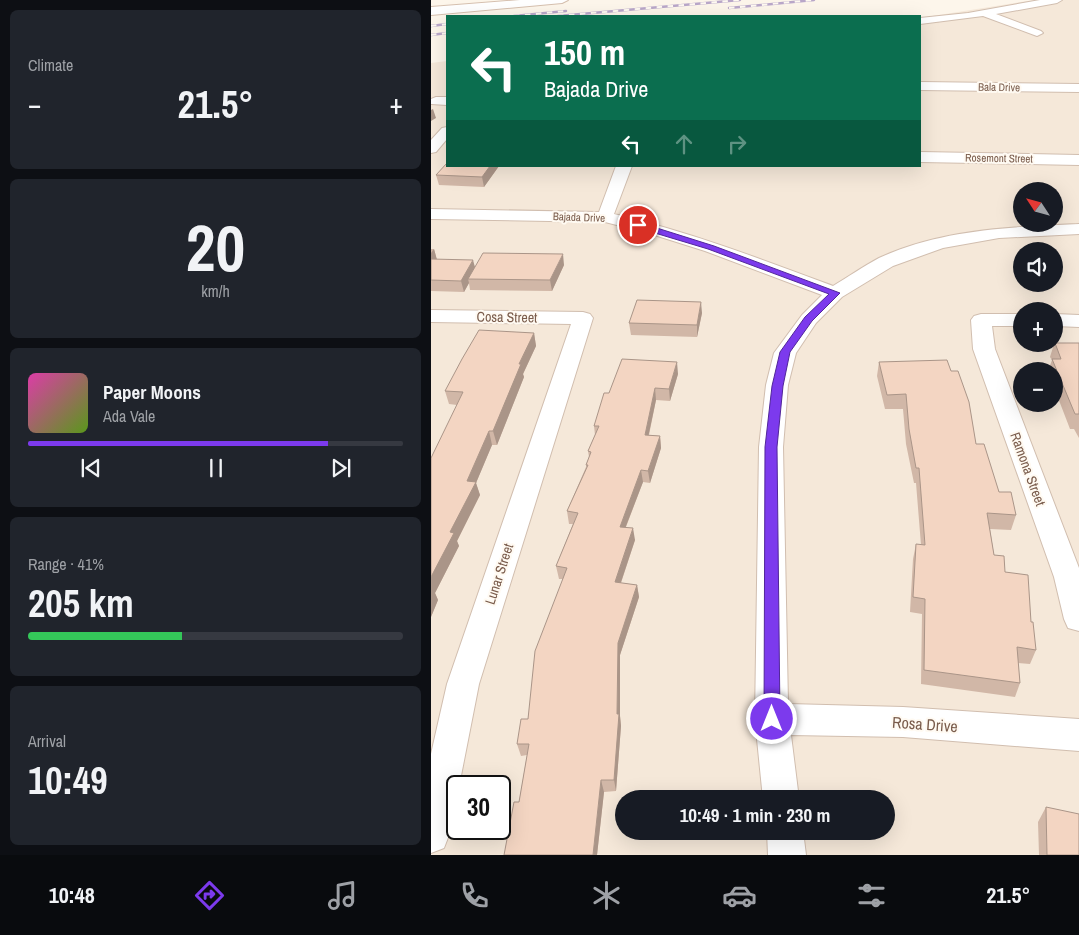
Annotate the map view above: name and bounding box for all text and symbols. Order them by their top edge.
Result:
text: 150 m [544,29,625,76]
icon: left [461,35,526,100]
text: Climate [28,54,73,76]
text: Bajada Drive [544,74,648,104]
text: 21.5° [178,79,253,130]
street label: Bala Drive [978,80,1020,94]
text: − [28,85,41,123]
text: + [390,85,403,123]
icon: left [617,130,645,158]
icon: ahead [670,130,698,158]
icon: right [723,130,751,158]
street label: Rosemont Street [965,150,1033,166]
north arrow [1013,182,1063,232]
map controls [1013,182,1063,412]
text: 20 [186,204,245,291]
pin [617,204,659,246]
street label: Bajada Drive [553,209,605,225]
icon: arrive [624,211,652,239]
button: sound [1013,242,1063,292]
text: km/h [201,280,230,302]
button: + [1013,302,1063,352]
street label: Cosa Street [477,307,537,327]
button: − [1013,362,1063,412]
text: Paper Moons [103,379,201,405]
text: Ada Vale [103,405,155,427]
street label: Ramona Street [1006,430,1050,508]
icon: previous [77,454,105,482]
icon: pause [202,454,230,482]
icon: next [327,454,355,482]
street label: Lunar Street [481,541,517,607]
text: Range · 41% [28,553,104,575]
text: 205 km [28,578,134,629]
position arrow [745,692,797,744]
street label: Rosa Drive [892,711,958,737]
text: Arrival [28,730,66,752]
text: 10:49 [28,755,108,806]
speed limit sign: 30 [446,775,511,840]
text: 10:49 · 1 min · 230 m [680,802,830,828]
icon: directions [192,878,227,913]
icon: music [325,878,360,913]
icon: phone [457,878,492,913]
icon: climate [589,878,624,913]
icon: car [722,878,757,913]
icon: filters [854,878,889,913]
text: 10:48 [49,880,95,910]
text: 21.5° [986,880,1030,910]

